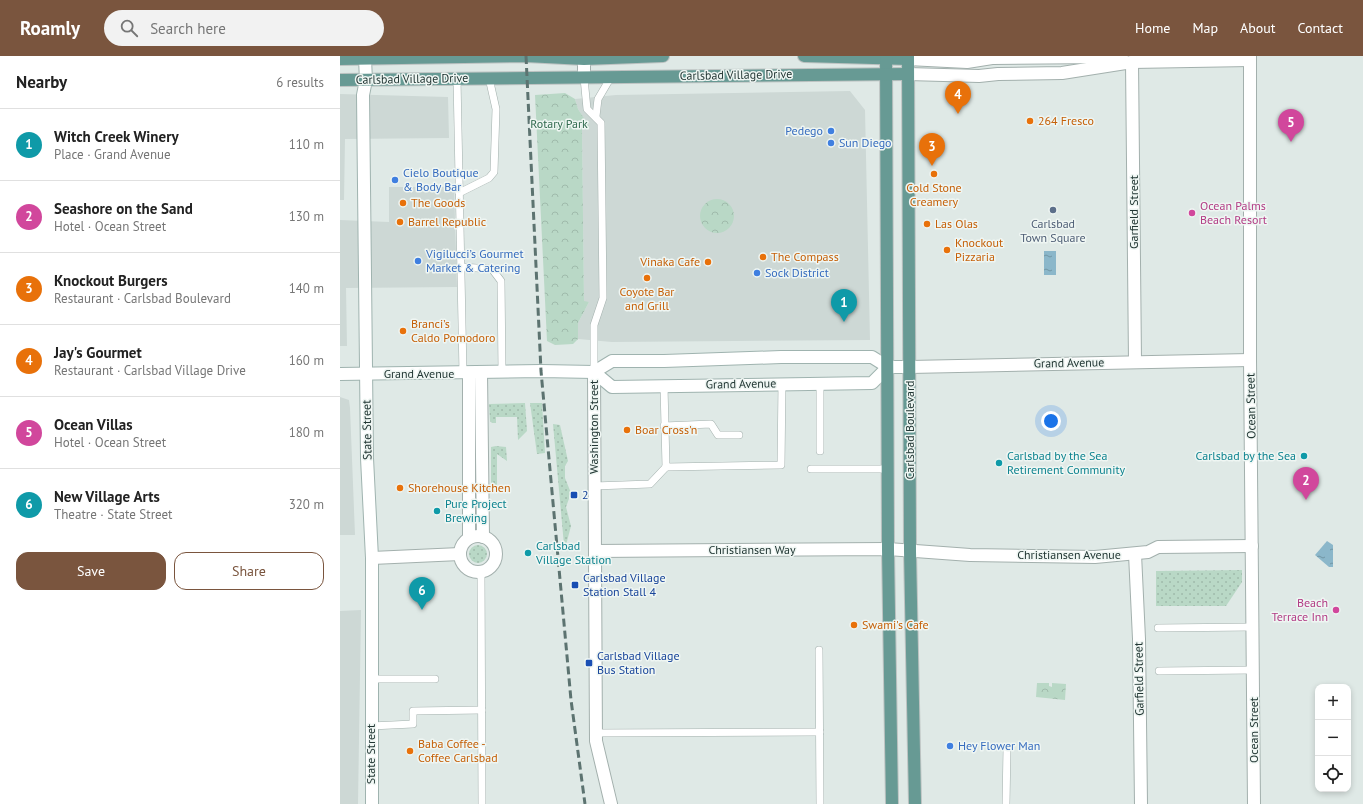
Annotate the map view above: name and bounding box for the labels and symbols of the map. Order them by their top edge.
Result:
street label: Carlsbad Village Drive [680,66,792,83]
street label: Carlsbad Village Drive [356,70,468,87]
pin: 4 [945,81,971,114]
pin: 5 [1278,109,1304,142]
place label: 264 Fresco [1038,113,1094,128]
park label: Rotary Park [530,116,588,131]
marker: 264 Fresco [1025,116,1035,126]
place label: Pedego [785,123,823,138]
marker: Pedego [826,126,836,136]
pin: 3 [919,133,945,166]
place label: Sun Diego [839,135,892,150]
marker: Sun Diego [826,138,836,148]
place label: Cielo Boutique & Body Bar [403,165,479,194]
marker: Cold Stone Creamery [929,169,939,179]
marker: Cielo Boutique & Body Bar [390,175,400,185]
street label: Garfield Street [1126,175,1141,249]
place label: Cold Stone Creamery [906,180,962,209]
place label: The Goods [411,195,465,210]
marker: The Goods [398,198,408,208]
place label: Ocean Palms Beach Resort [1200,198,1267,227]
marker: Carlsbad Town Square [1048,205,1058,215]
marker: Ocean Palms Beach Resort [1187,208,1197,218]
place label: Barrel Republic [408,214,487,229]
place label: Las Olas [935,216,978,231]
place label: Carlsbad Town Square [1020,216,1086,245]
marker: Barrel Republic [395,217,405,227]
marker: Las Olas [922,219,932,229]
place label: Knockout Pizzaria [955,235,1003,264]
marker: Knockout Pizzaria [942,245,952,255]
place label: Vigilucci’s Gourmet Market & Catering [425,246,524,275]
place label: The Compass [771,249,839,264]
marker: The Compass [758,252,768,262]
place label: Vinaka Cafe [639,254,700,269]
marker: Vigilucci’s Gourmet Market & Catering [413,256,423,266]
marker: Vinaka Cafe [703,257,713,267]
place label: Sock District [765,265,829,280]
marker: Sock District [752,268,762,278]
marker: Coyote Bar and Grill [642,273,652,283]
place label: Coyote Bar and Grill [620,284,674,313]
pin: 1 [831,289,857,322]
place label: Branci’s Caldo Pomodoro [411,316,495,345]
marker: Branci’s Caldo Pomodoro [398,326,408,336]
street label: Grand Avenue [1034,354,1104,371]
street label: Grand Avenue [384,366,454,381]
street label: Ocean Street [1242,373,1259,439]
street label: Grand Avenue [706,375,776,392]
street label: Washington Street [586,380,601,474]
street label: Carlsbad Boulevard [902,381,917,479]
street label: State Street [358,400,375,460]
your location [1041,411,1061,431]
place label: Boar Cross'n [635,422,697,437]
marker: Boar Cross'n [622,425,632,435]
place label: Carlsbad by the Sea Retirement Community [1007,448,1125,477]
place label: Carlsbad by the Sea [1196,448,1296,463]
marker: Carlsbad by the Sea [1299,451,1309,461]
marker: Carlsbad by the Sea Retirement Community [994,458,1004,468]
pin: 2 [1293,467,1319,500]
place label: Shorehouse Kitchen [408,480,510,495]
marker: Shorehouse Kitchen [395,483,405,493]
place label: 2 [582,487,589,502]
marker: 2 [569,490,579,500]
place label: Pure Project Brewing [445,496,507,525]
marker: Pure Project Brewing [432,506,442,516]
place label: Carlsbad Village Station [535,538,611,567]
street label: Christiansen Way [708,542,796,557]
street label: Christiansen Avenue [1017,547,1121,562]
marker: Carlsbad Village Station [523,548,533,558]
place label: Carlsbad Village Station Stall 4 [583,570,666,599]
pin: 6 [409,577,435,610]
marker: Carlsbad Village Station Stall 4 [570,580,580,590]
place label: Beach Terrace Inn [1272,595,1328,624]
marker: Beach Terrace Inn [1331,605,1341,615]
place label: Swami's Cafe [862,617,929,632]
marker: Swami's Cafe [849,620,859,630]
street label: Garfield Street [1130,642,1147,716]
place label: Carlsbad Village Bus Station [597,648,680,677]
marker: Carlsbad Village Bus Station [584,658,594,668]
street label: Ocean Street [1246,697,1261,763]
street label: State Street [363,724,378,784]
place label: Baba Coffee - Coffee Carlsbad [418,736,498,765]
place label: Hey Flower Man [958,738,1040,753]
marker: Hey Flower Man [945,741,955,751]
marker: Baba Coffee - Coffee Carlsbad [405,746,415,756]

